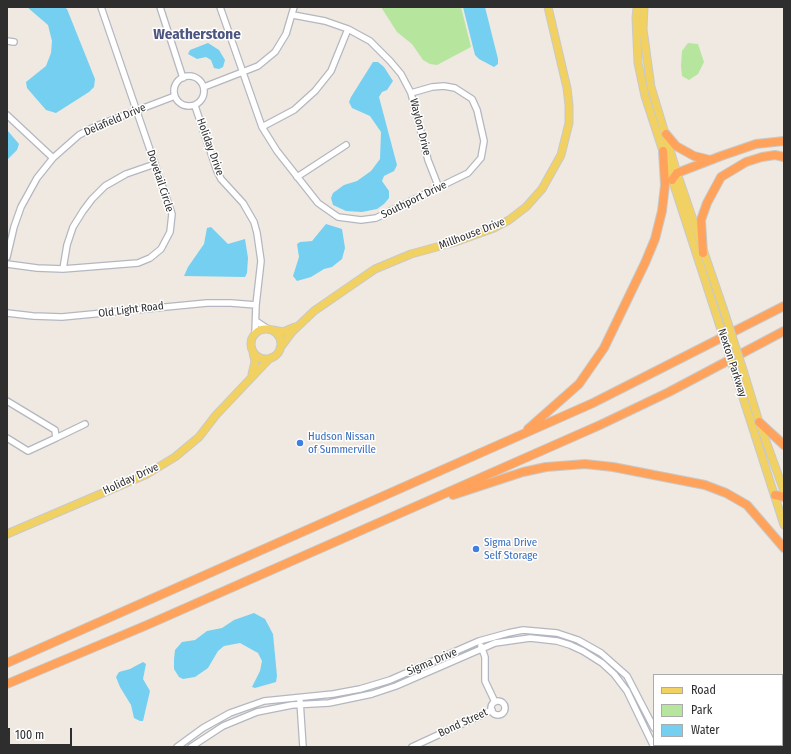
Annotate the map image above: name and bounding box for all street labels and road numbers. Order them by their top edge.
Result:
street label: Waylon Drive [407,97,433,157]
street label: Delafield Drive [82,101,148,139]
street label: Holiday Drive [194,117,226,177]
street label: Dovetail Circle [144,148,176,214]
street label: Southport Drive [379,178,449,222]
street label: Millhouse Drive [437,215,507,253]
street label: Old Light Road [98,299,164,321]
street label: Nexton Parkway [715,327,749,399]
street label: Holiday Drive [101,460,161,498]
street label: Sigma Drive [405,646,459,678]
street label: Bond Street [436,706,490,740]

